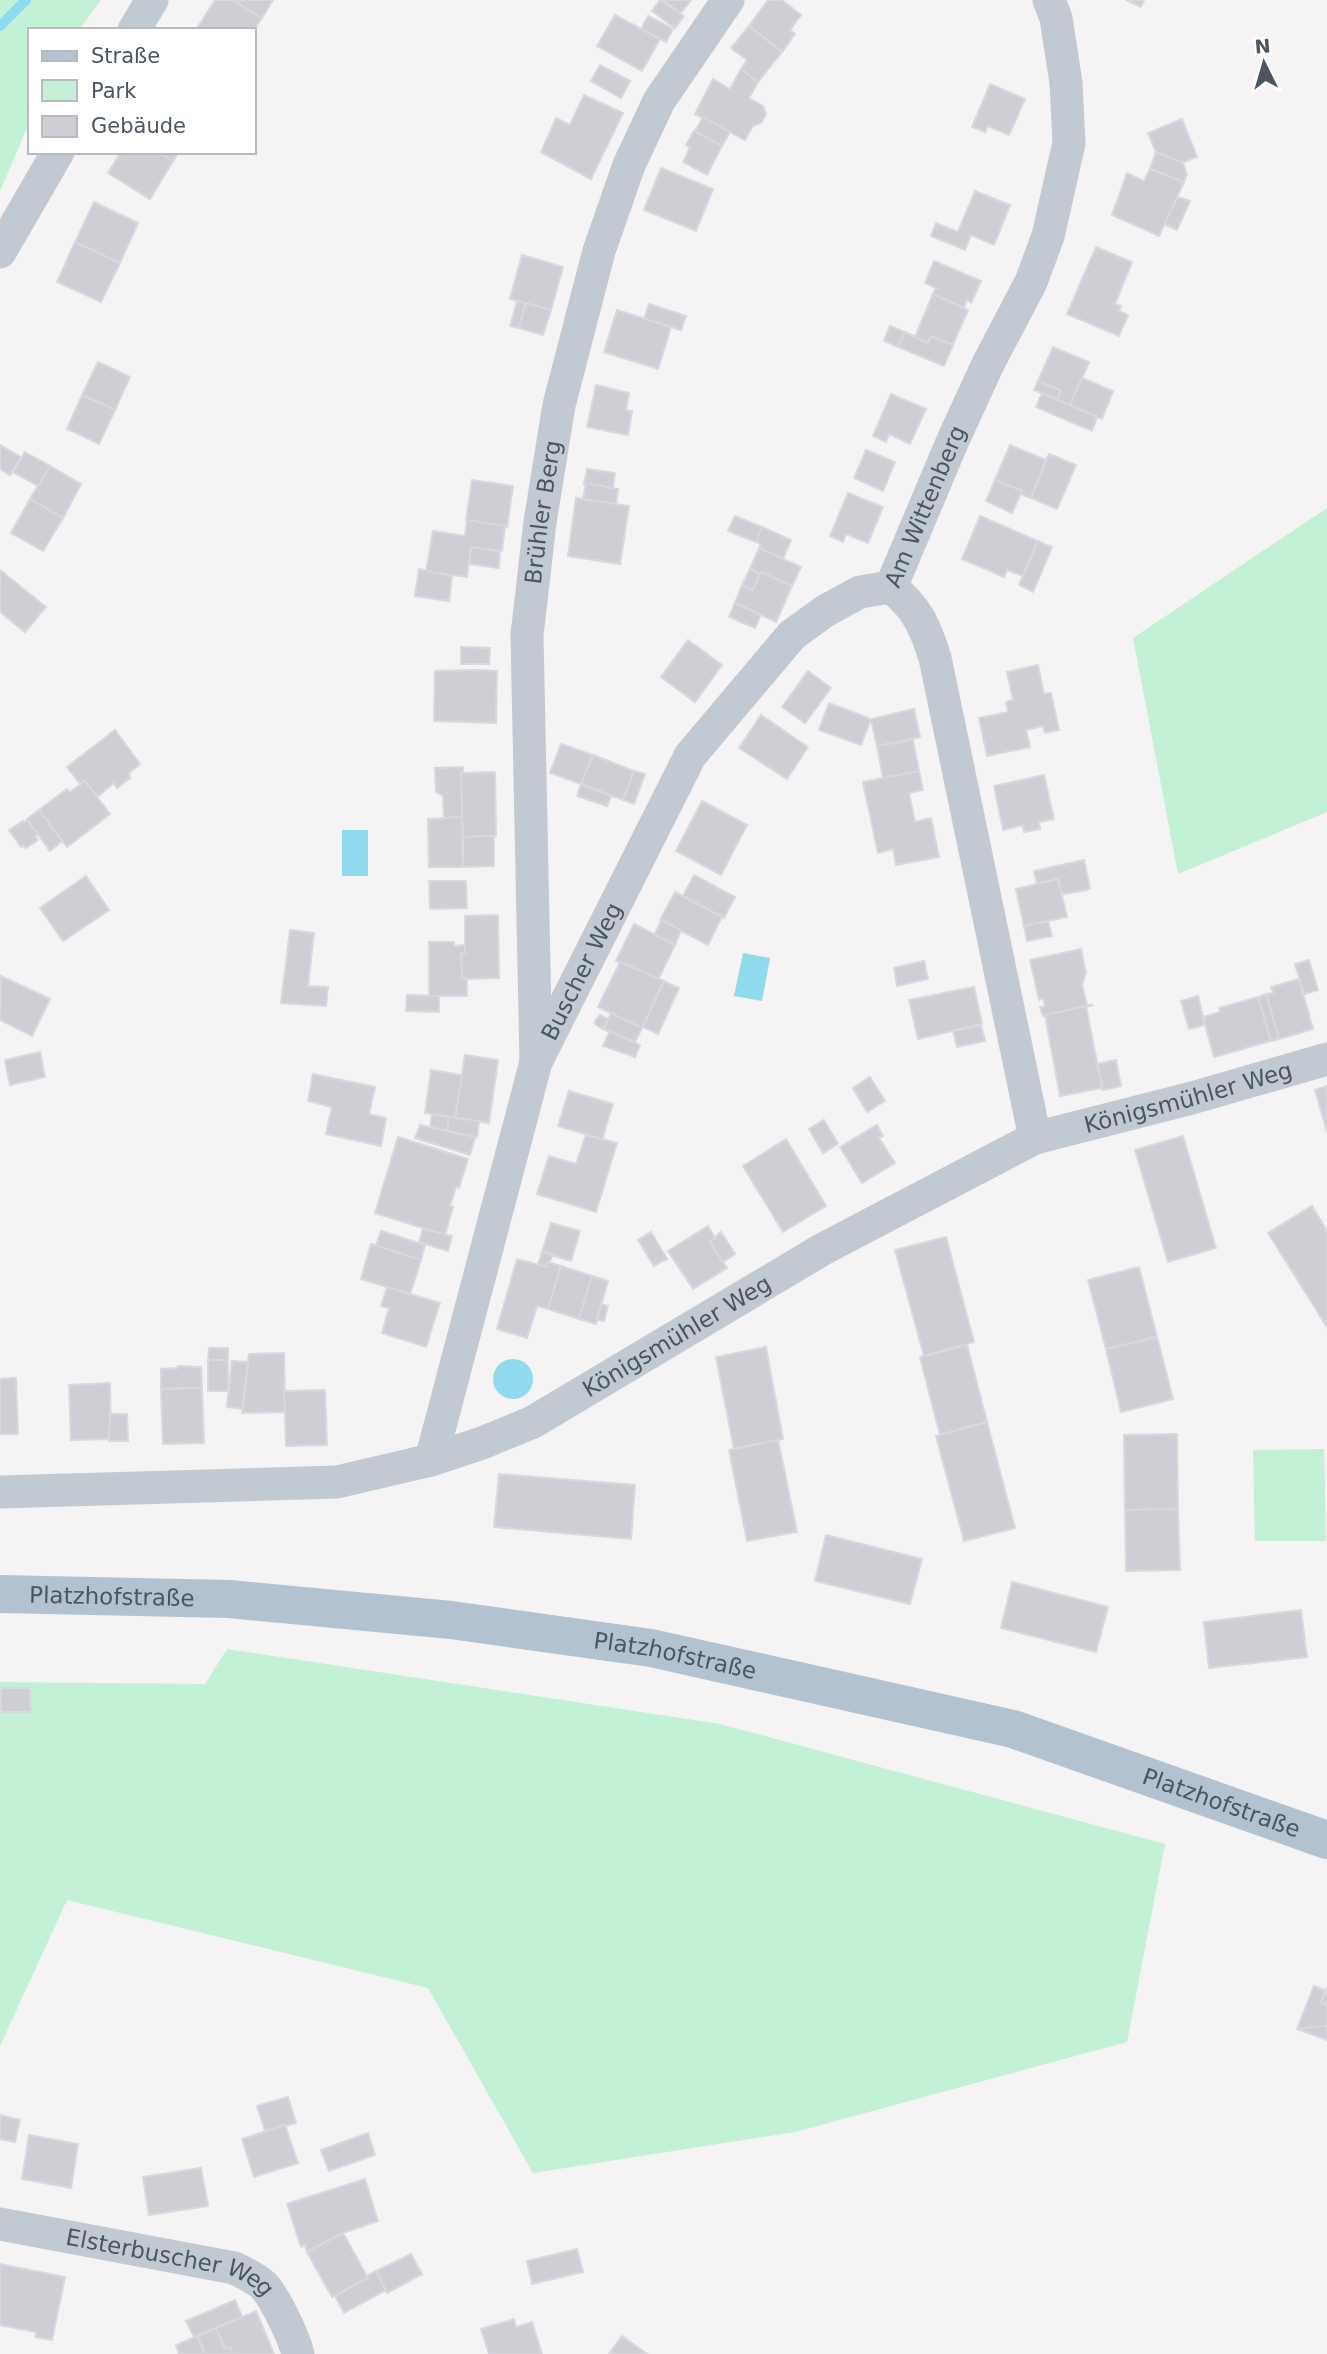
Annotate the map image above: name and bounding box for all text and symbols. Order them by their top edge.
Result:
legend [28,28,256,154]
north arrow [1229,28,1299,98]
text: N [1254,34,1271,58]
text: Straße [91,44,160,68]
text: Park [91,79,137,103]
text: Gebäude [91,114,186,138]
street label: Am Wittenberg [879,421,971,591]
street label: Brühler Berg [520,438,566,586]
street label: Buscher Weg [536,898,627,1045]
street label: Königsmühler Weg [1081,1057,1295,1138]
street label: Königsmühler Weg [578,1270,776,1402]
street label: Platzhofstraße [29,1582,195,1611]
street label: Platzhofstraße [592,1627,759,1684]
street label: Platzhofstraße [1139,1763,1304,1843]
street label: Elsterbuscher Weg [64,2224,280,2301]

